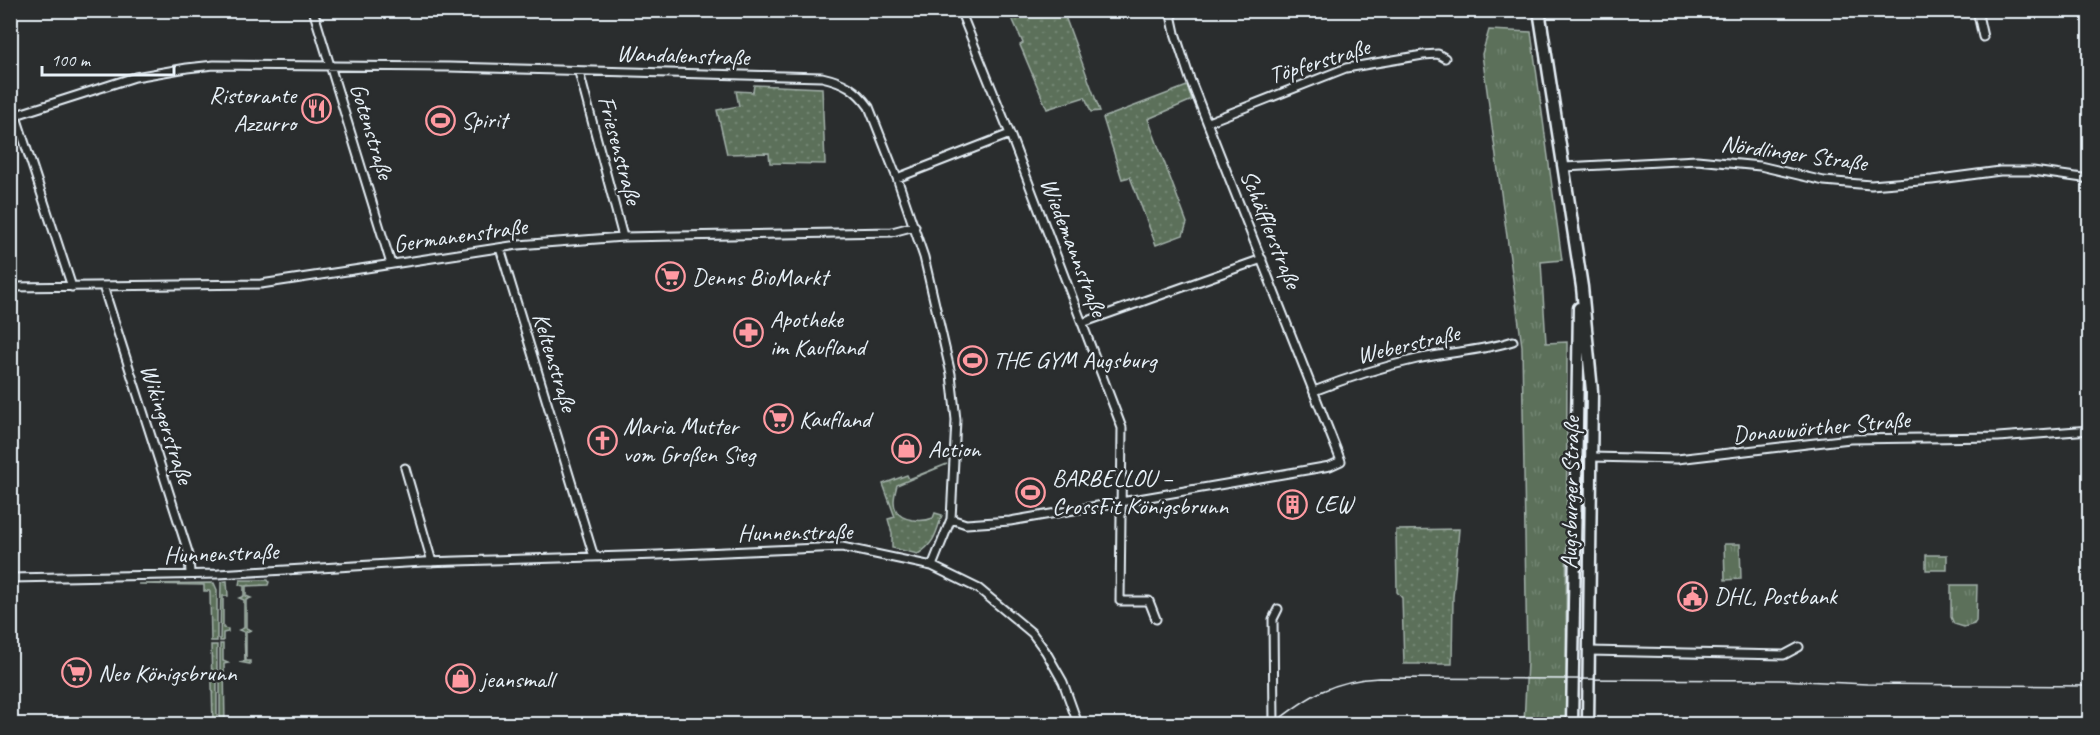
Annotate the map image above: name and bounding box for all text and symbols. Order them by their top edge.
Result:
street label: Töpferstraße [1265,31,1375,91]
street label: Wandalenstraße [616,38,752,72]
scale bar [42,39,174,77]
text: 100 m [51,49,92,71]
street label: Gotenstraße [343,79,401,185]
place label: Ristorante Azzurro [209,80,299,138]
street label: Friesenstraße [591,92,649,210]
restaurant icon: Ristorante Azzurro [301,93,333,125]
sports icon: Spirit [424,104,456,136]
place label: Spirit [461,105,510,135]
street label: Nördlinger Straße [1719,128,1871,178]
street label: Schäfflerstraße [1234,165,1309,295]
street label: Wiedemannstraße [1034,173,1115,323]
street label: Germanenstraße [391,210,531,259]
supermarket icon: Denns BioMarkt [655,261,687,293]
place label: Denns BioMarkt [692,262,831,292]
place label: Apotheke im Kaufland [770,304,869,362]
street label: Keltenstraße [526,309,585,417]
pharmacy icon: Apotheke im Kaufland [733,317,765,349]
street label: Weberstraße [1354,317,1464,370]
sports icon: THE GYM Augsburg [956,344,988,376]
place label: THE GYM Augsburg [993,345,1159,375]
street label: Wikingerstraße [134,360,201,490]
supermarket icon: Kaufland [762,403,794,435]
place label: Kaufland [799,404,874,434]
street label: Donauwörther Straße [1731,404,1913,450]
place label: Maria Mutter vom Großen Sieg [623,411,758,469]
street label: Augsburger Straße [1554,414,1586,570]
church icon: Maria Mutter vom Großen Sieg [586,424,618,456]
shop icon: Action [891,433,923,465]
place label: Action [928,434,981,464]
place label: BARBELLOU – CrossFit Königsbrunn [1052,463,1229,521]
sports icon: BARBELLOU – CrossFit Königsbrunn [1015,476,1047,508]
building icon: LEW [1277,488,1309,520]
place label: LEW [1314,489,1356,519]
street label: Hunnenstraße [737,516,855,548]
street label: Hunnenstraße [163,536,281,570]
public building icon: DHL, Postbank [1677,580,1709,612]
place label: DHL, Postbank [1714,581,1839,611]
supermarket icon: Neo Königsbrunn [61,657,93,689]
place label: Neo Königsbrunn [98,658,238,688]
shop icon: jeansmall [444,663,476,695]
place label: jeansmall [479,664,558,694]

